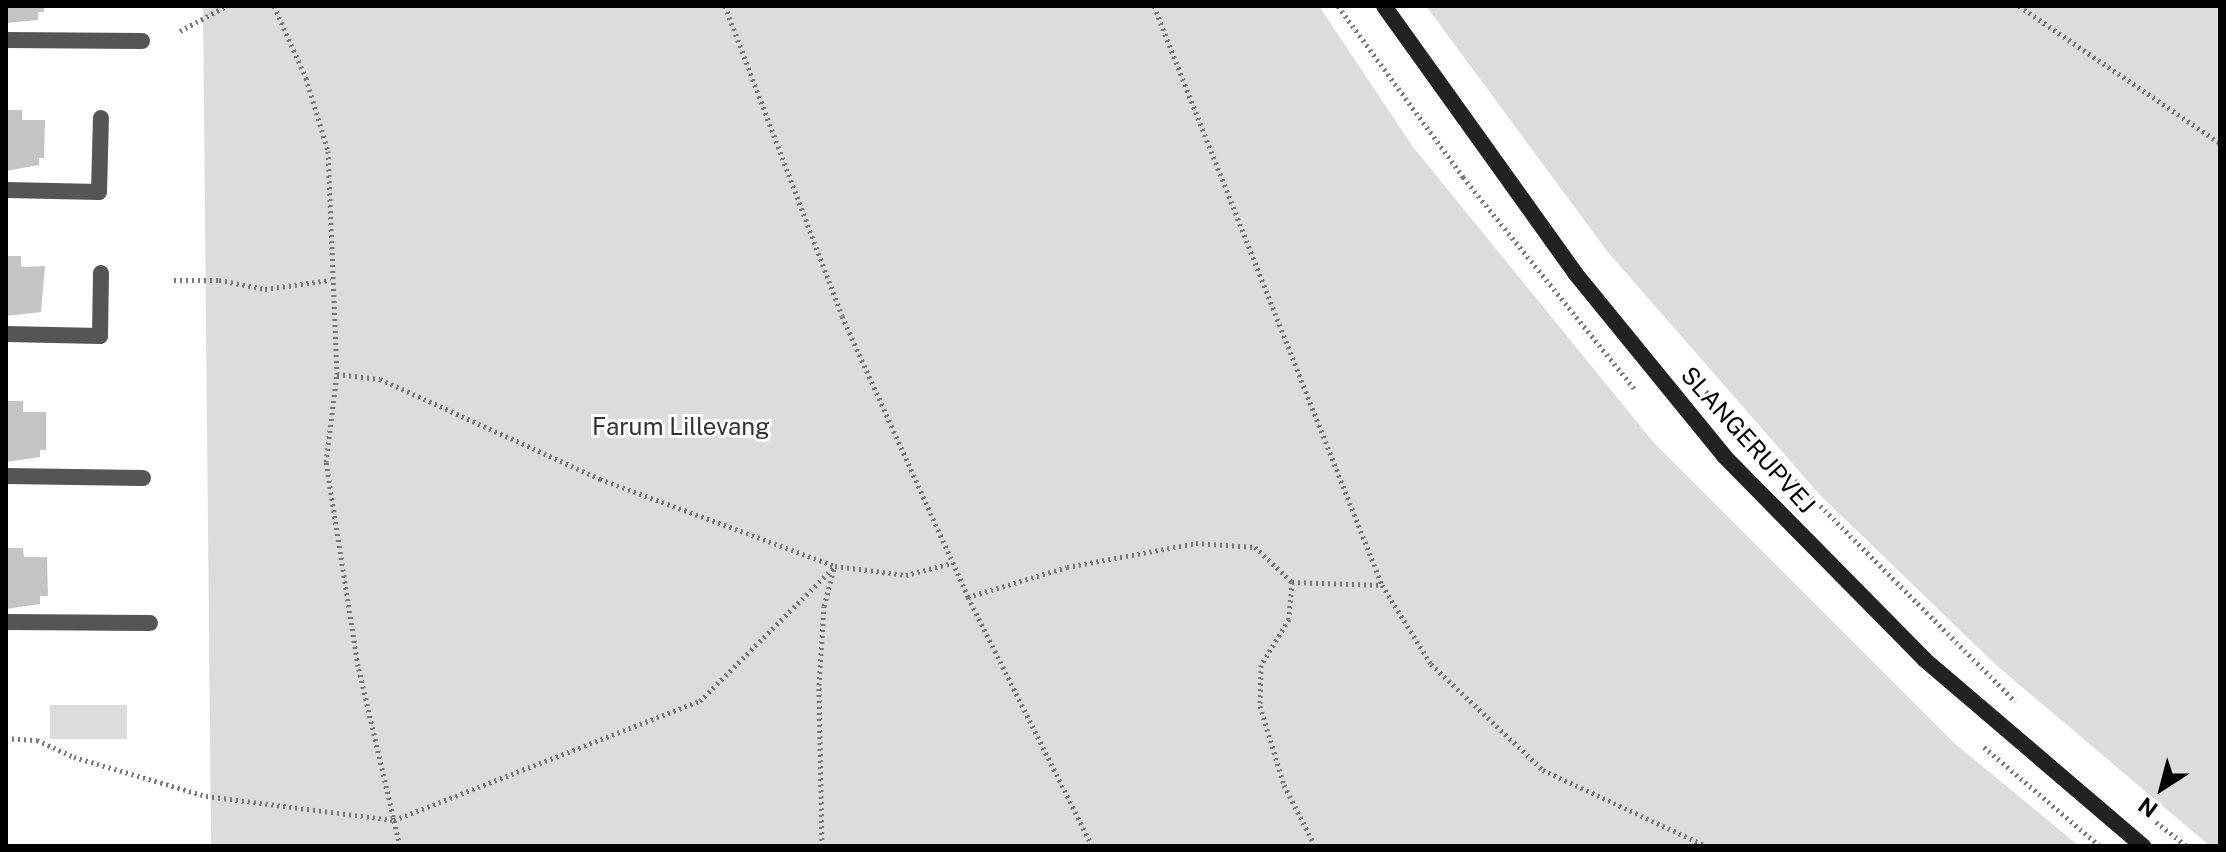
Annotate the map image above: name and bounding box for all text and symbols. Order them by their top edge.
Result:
street label: SLANGERUPVEJ [1675,361,1821,519]
park label: Farum Lillevang [592,413,770,441]
north arrow [2122,748,2202,828]
text: N [2133,792,2162,823]

